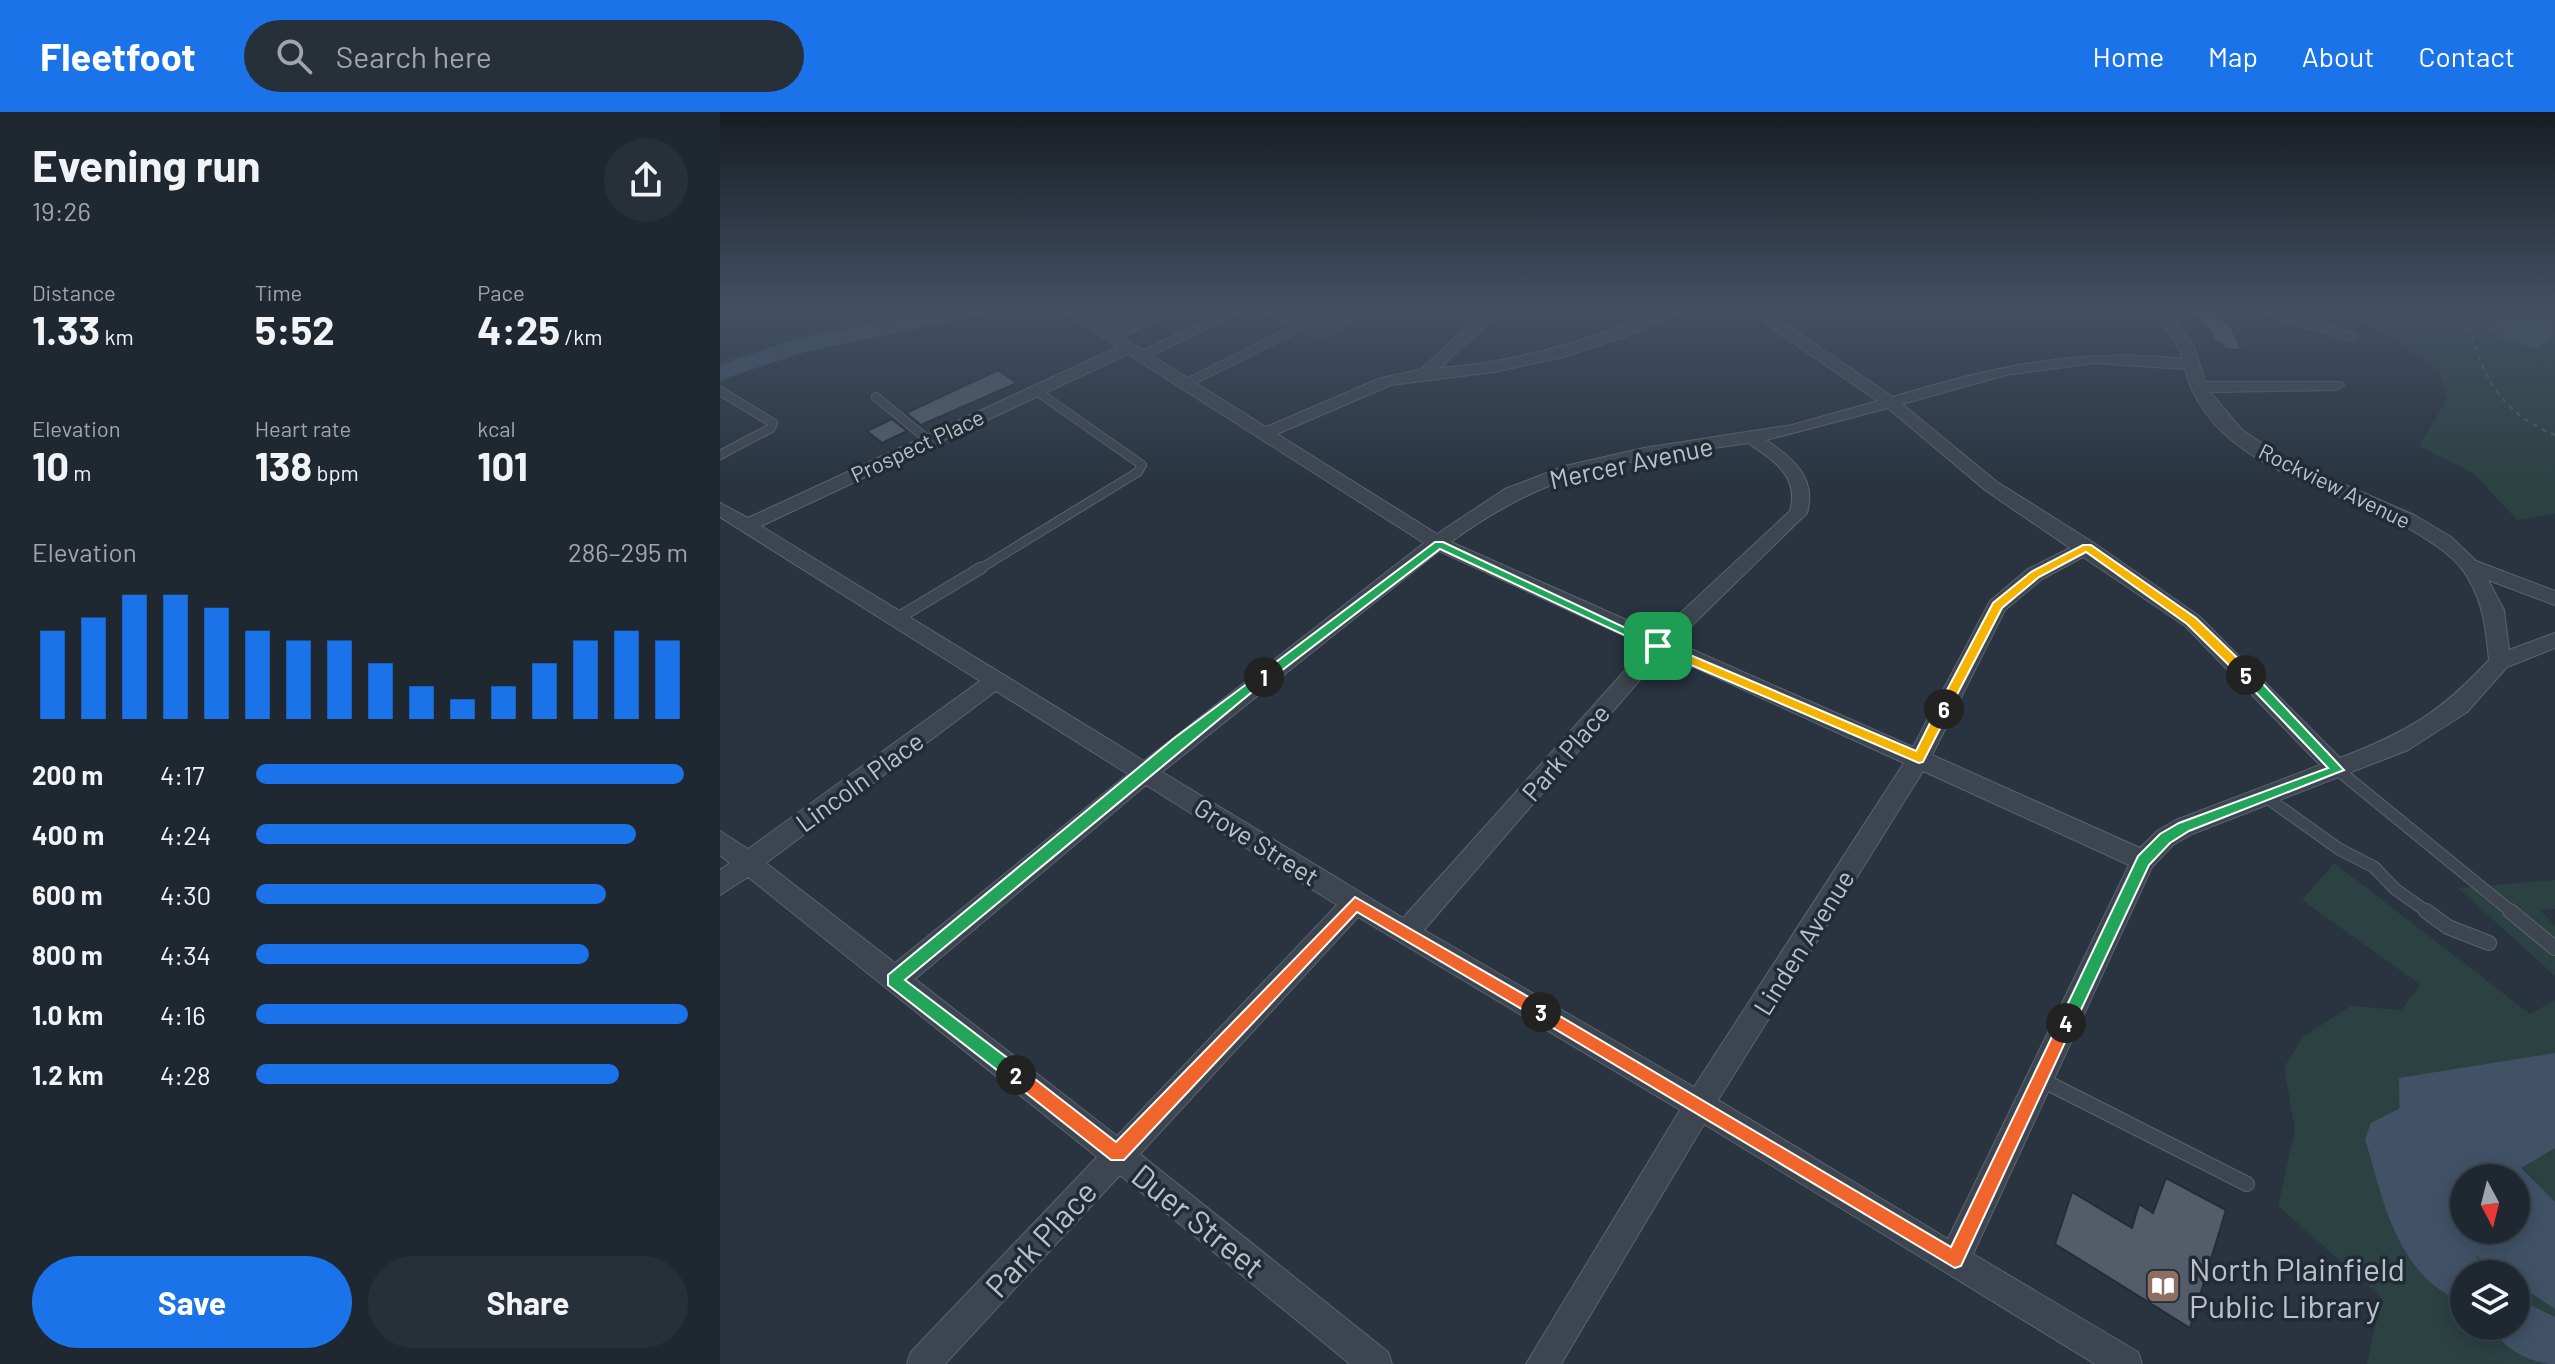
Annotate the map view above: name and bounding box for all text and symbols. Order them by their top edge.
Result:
search box [244,20,804,92]
text: Fleetfoot [40,33,196,79]
icon: search [272,34,316,78]
text: Search here [336,38,492,74]
text: Home [2093,39,2164,73]
text: Map [2208,39,2258,73]
text: About [2302,39,2374,73]
text: Contact [2418,39,2515,73]
text: Evening run [32,138,261,191]
button: share [604,138,688,222]
text: 19:26 [32,195,91,226]
text: Distance [32,279,116,305]
text: Time [255,279,302,305]
text: Pace [477,279,525,305]
text: 1.33 [32,305,100,353]
text: 5:52 [255,305,335,353]
text: 4:25 [477,305,560,353]
text: km [100,323,134,349]
text: /km [560,323,602,349]
street label: Prospect Place [846,403,988,487]
text: Elevation [32,415,121,441]
text: Heart rate [255,415,351,441]
text: kcal [477,415,516,441]
street label: Mercer Avenue [1546,430,1716,494]
street label: Rockview Avenue [2255,437,2415,533]
text: 10 [32,441,69,489]
text: 138 [255,441,312,489]
text: 101 [477,441,528,489]
text: m [69,459,92,485]
text: bpm [312,459,359,485]
text: Elevation [32,536,137,567]
text: 286–295 m [568,536,688,567]
pin [1624,612,1692,680]
icon: arrive [1636,624,1680,668]
pin: 5 [2226,655,2266,695]
pin: 1 [1244,657,1284,697]
text: 5 [2240,662,2252,688]
text: 1 [1260,664,1268,690]
pin: 6 [1924,689,1964,729]
text: 6 [1938,696,1950,722]
street label: Park Place [1515,697,1615,807]
street label: Lincoln Place [789,724,929,838]
text: 200 m [32,759,103,790]
text: 4:17 [160,759,205,790]
street label: Grove Street [1189,791,1325,891]
text: 400 m [32,819,104,850]
text: 4:24 [160,819,211,850]
street label: Linden Avenue [1746,864,1860,1020]
text: 600 m [32,879,103,910]
text: 4:30 [160,879,211,910]
text: 800 m [32,939,103,970]
text: 4:34 [160,939,211,970]
pin: 3 [1521,992,1561,1032]
text: 1.0 km [32,999,103,1030]
text: 4:16 [160,999,206,1030]
text: 3 [1535,999,1547,1025]
pin: 4 [2046,1003,2086,1043]
text: 4 [2059,1010,2073,1036]
pin: 2 [996,1055,1036,1095]
text: 1.2 km [32,1059,104,1090]
text: 4:28 [160,1059,211,1090]
text: 2 [1010,1062,1022,1088]
street label: Duer Street [1125,1155,1273,1285]
north arrow [2450,1164,2530,1244]
map controls [2450,1164,2530,1340]
street label: Park Place [976,1172,1104,1304]
place label: North Plainfield Public Library [2189,1249,2405,1324]
button: Save [32,1256,352,1348]
button: Share [368,1256,688,1348]
button: layers [2450,1260,2530,1340]
library icon: North Plainfield Public Library [2144,1267,2182,1305]

